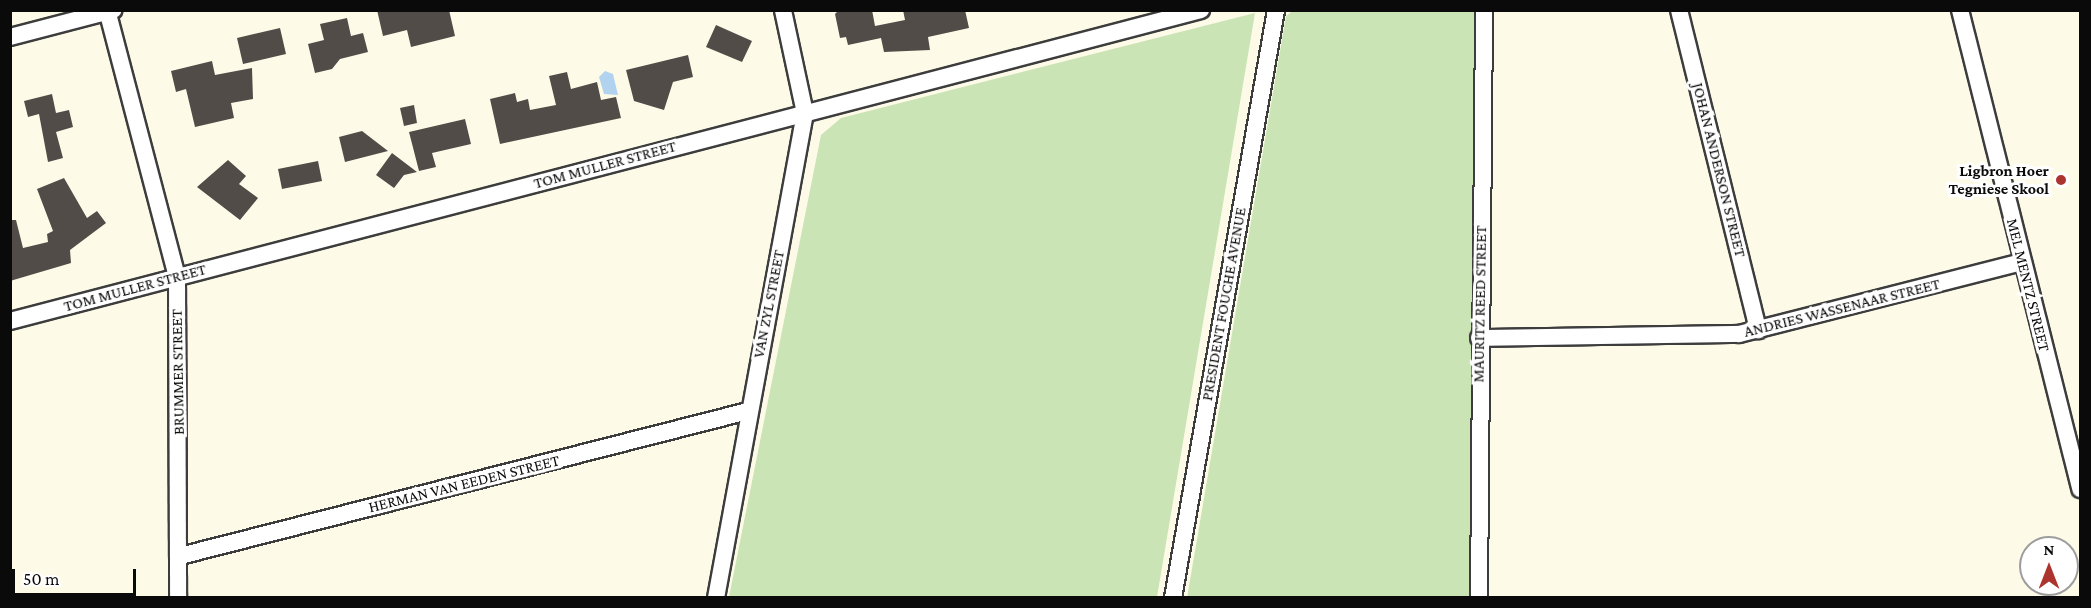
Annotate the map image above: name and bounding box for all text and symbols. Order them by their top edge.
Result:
street label: JOHAN ANDERSON STREET [1688,81,1750,259]
street label: TOM MULLER STREET [532,137,678,193]
place label: Ligbron Hoer Tegniese Skool [1948,161,2049,199]
marker: Ligbron Hoer Tegniese Skool [2054,173,2068,187]
street label: PRESIDENT FOUCHE AVENUE [1198,206,1250,402]
street label: MEL MENTZ STREET [2002,216,2054,354]
street label: MAURITZ REED STREET [1469,225,1491,383]
street label: VAN ZYL STREET [749,248,789,360]
street label: TOM MULLER STREET [62,260,208,316]
street label: ANDRIES WASSENAAR STREET [1742,274,1942,342]
street label: BRUMMER STREET [167,309,189,435]
street label: HERMAN VAN EEDEN STREET [366,451,562,517]
north arrow [2019,536,2079,596]
text: N [2044,541,2054,558]
scale bar [15,557,140,595]
text: 50 m [23,569,60,589]

